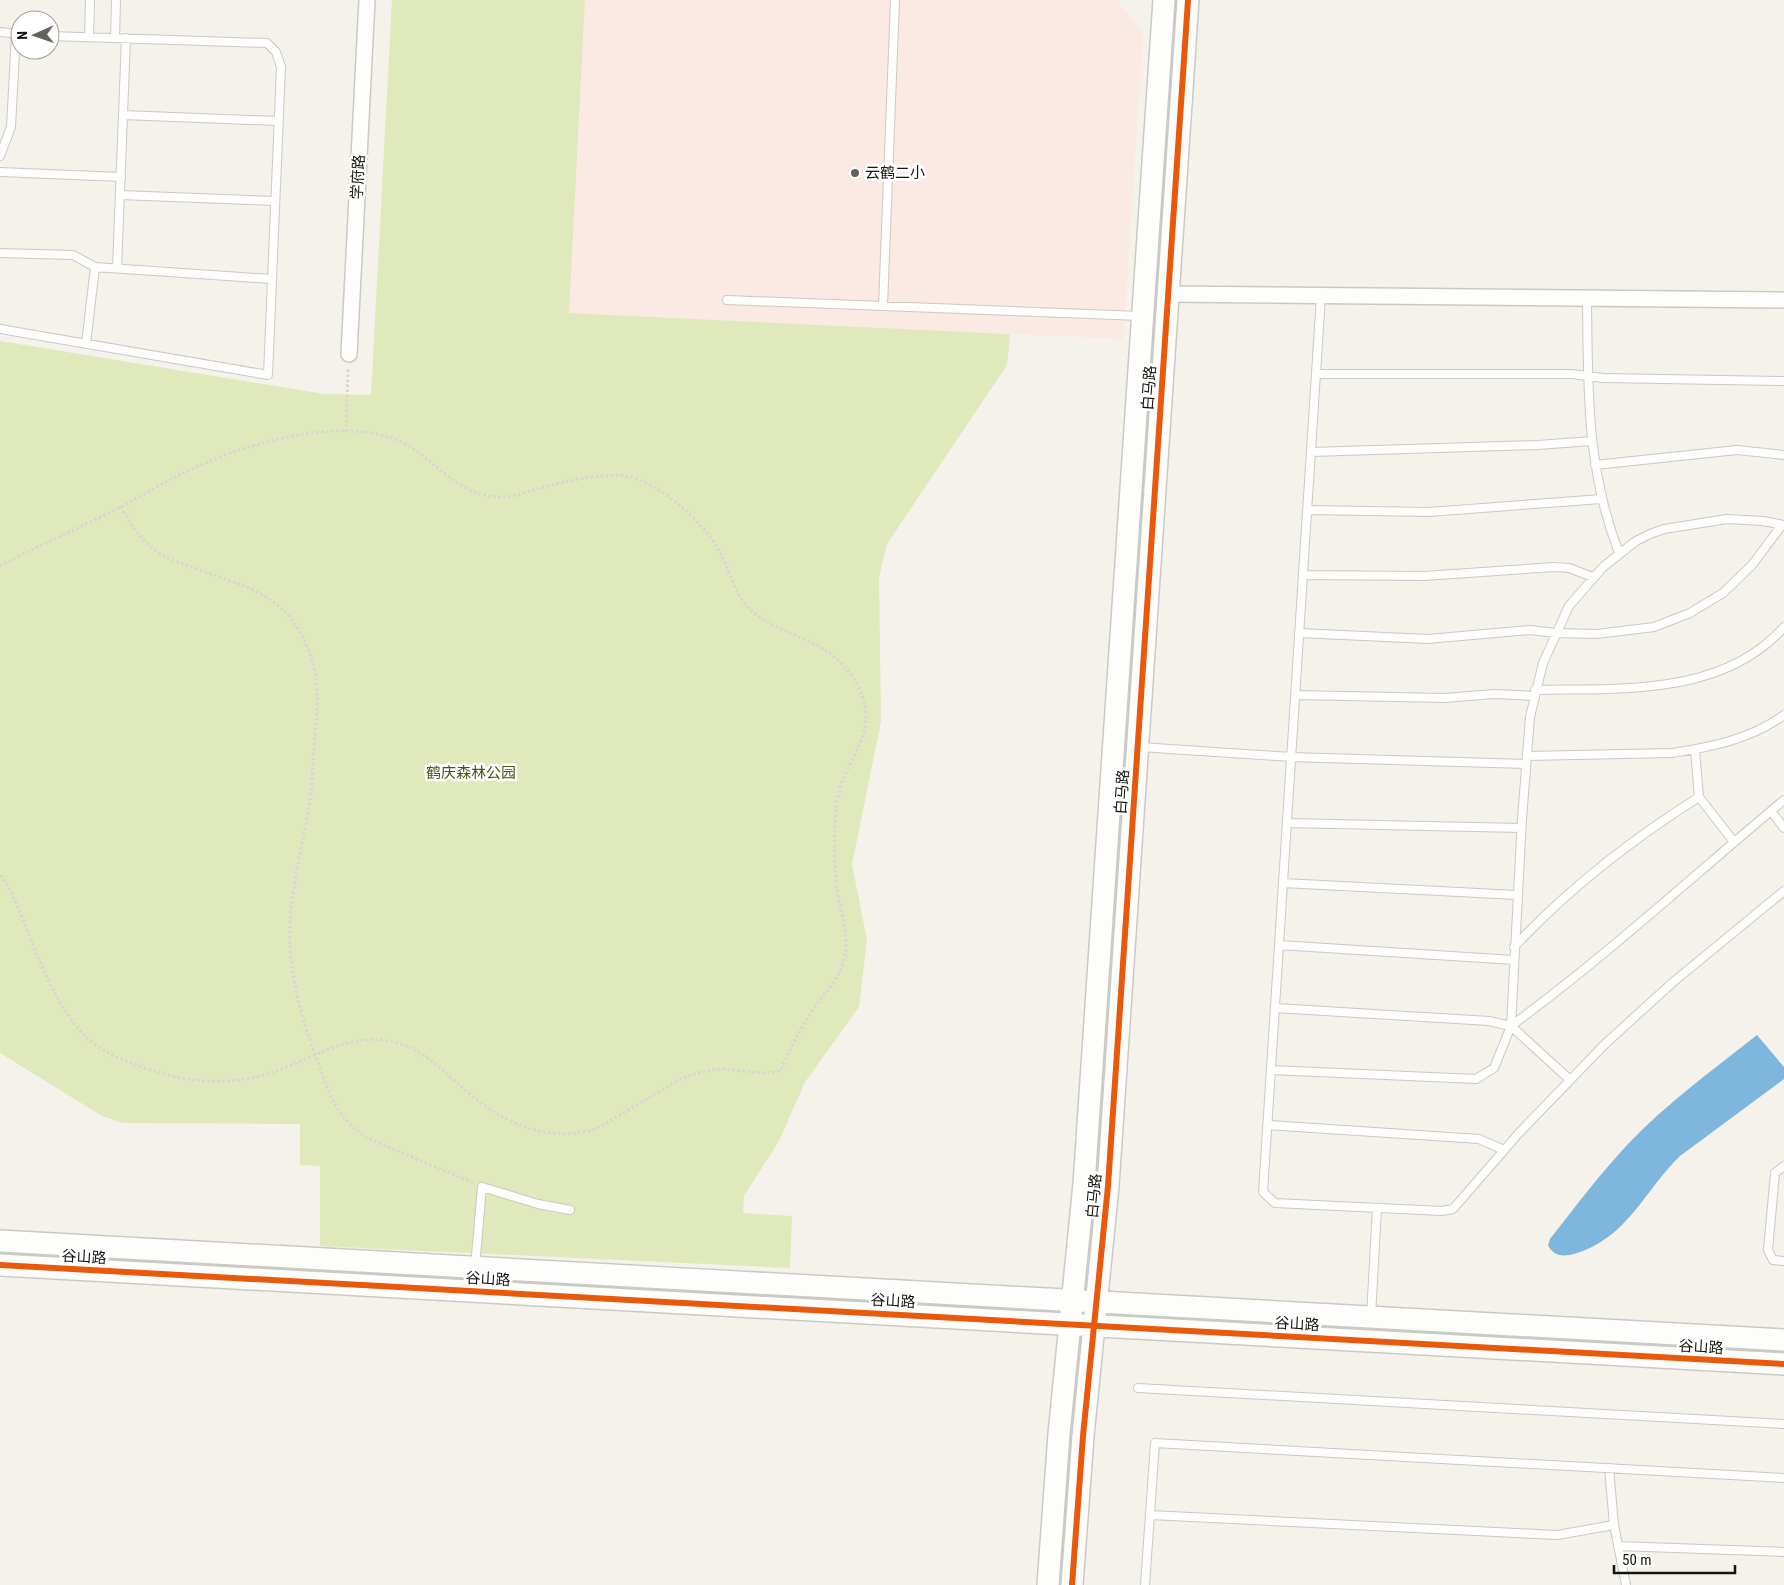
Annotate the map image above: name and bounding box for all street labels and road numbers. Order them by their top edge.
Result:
street label: 学府路 [348,154,368,200]
street label: 白马路 [1138,365,1160,411]
street label: 白马路 [1111,769,1133,815]
street label: 白马路 [1083,1173,1105,1219]
street label: 谷山路 [61,1247,107,1267]
street label: 谷山路 [465,1269,511,1289]
street label: 谷山路 [870,1291,916,1311]
street label: 谷山路 [1274,1314,1320,1334]
street label: 谷山路 [1678,1337,1724,1357]

